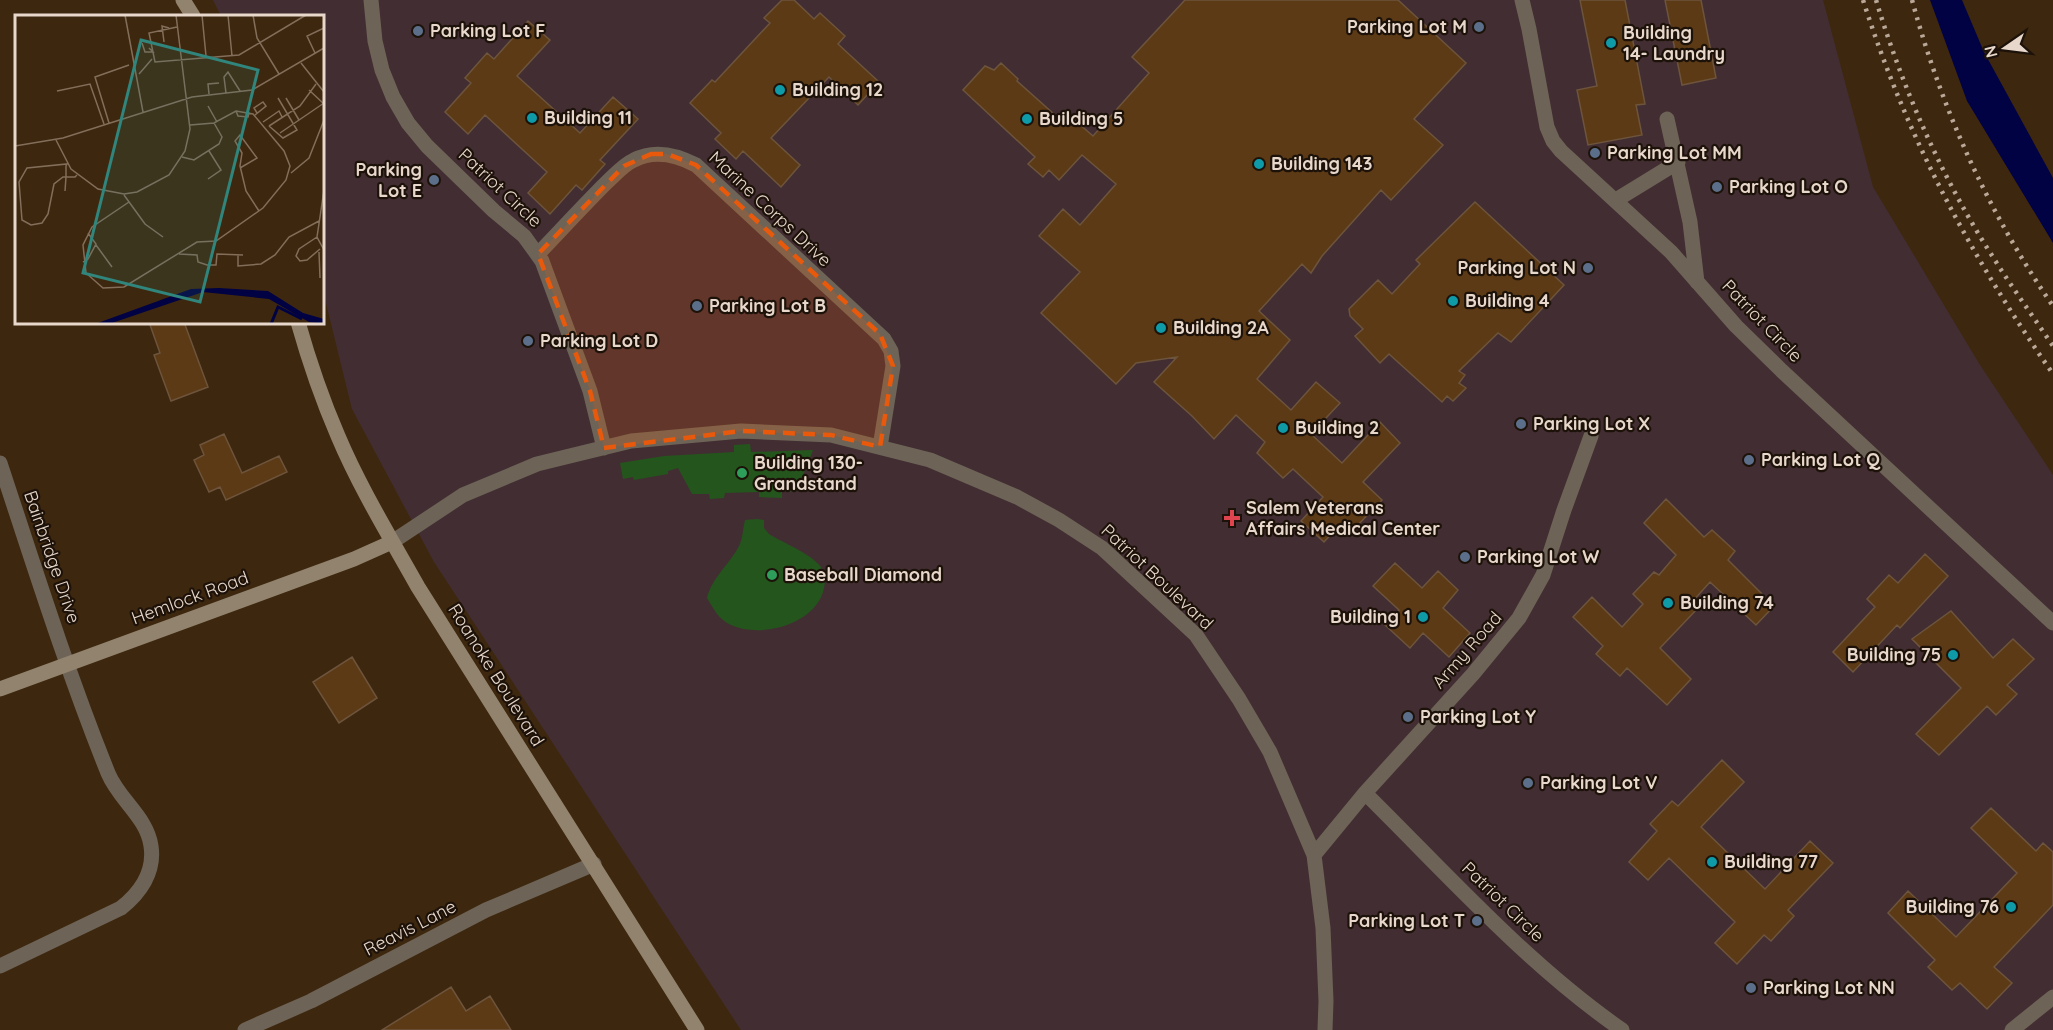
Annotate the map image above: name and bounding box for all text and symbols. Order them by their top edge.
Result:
inset map [15,15,324,324]
place label: Parking Lot M [1347,15,1467,38]
north arrow [1975,18,2035,78]
place label: Parking Lot F [430,19,546,42]
marker: Parking Lot M [1472,20,1486,34]
place label: Building 14- Laundry [1623,21,1725,65]
marker: Parking Lot F [411,24,425,38]
marker: Building 14- Laundry [1604,36,1618,50]
text: N [1979,44,2002,60]
place label: Building 12 [792,78,883,101]
marker: Building 12 [773,83,787,97]
place label: Building 11 [544,106,632,129]
place label: Building 5 [1039,107,1123,130]
marker: Building 11 [525,111,539,125]
marker: Building 5 [1020,112,1034,126]
place label: Parking Lot MM [1607,141,1742,164]
street label: Patriot Circle [454,143,547,232]
street label: Marine Corps Drive [704,146,836,271]
marker: Parking Lot MM [1588,146,1602,160]
place label: Building 143 [1271,152,1372,175]
marker: Building 143 [1252,157,1266,171]
place label: Parking Lot E [355,158,422,202]
marker: Parking Lot E [427,173,441,187]
place label: Parking Lot O [1729,175,1848,198]
marker: Parking Lot O [1710,180,1724,194]
place label: Parking Lot N [1457,256,1576,279]
marker: Parking Lot N [1581,261,1595,275]
street label: Patriot Circle [1717,275,1807,367]
place label: Building 4 [1465,289,1550,312]
place label: Parking Lot B [709,294,826,317]
marker: Building 4 [1446,294,1460,308]
marker: Parking Lot B [690,299,704,313]
place label: Building 2A [1173,316,1269,339]
marker: Building 2A [1154,321,1168,335]
place label: Parking Lot D [540,329,658,352]
marker: Parking Lot D [521,334,535,348]
place label: Parking Lot X [1533,412,1650,435]
place label: Building 2 [1295,416,1379,439]
marker: Parking Lot X [1514,417,1528,431]
marker: Building 2 [1276,421,1290,435]
place label: Parking Lot Q [1761,448,1881,471]
place label: Building 130- Grandstand [754,451,863,495]
marker: Parking Lot Q [1742,453,1756,467]
marker: Building 130- Grandstand [735,466,749,480]
street label: Bainbridge Drive [19,487,86,626]
place label: Salem Veterans Affairs Medical Center [1246,496,1440,540]
marker: Salem Veterans Affairs Medical Center [1223,509,1241,527]
street label: Patriot Boulevard [1096,519,1218,634]
place label: Parking Lot W [1477,545,1599,568]
marker: Parking Lot W [1458,550,1472,564]
place label: Baseball Diamond [784,563,942,586]
street label: Hemlock Road [128,566,252,629]
marker: Baseball Diamond [765,568,779,582]
place label: Building 74 [1680,591,1774,614]
marker: Building 74 [1661,596,1675,610]
street label: Roanoke Boulevard [443,599,550,750]
place label: Building 1 [1330,605,1411,628]
street label: Army Road [1427,606,1506,693]
marker: Building 1 [1416,610,1430,624]
place label: Building 75 [1847,643,1941,666]
marker: Building 75 [1946,648,1960,662]
place label: Parking Lot Y [1420,705,1536,728]
marker: Parking Lot Y [1401,710,1415,724]
place label: Parking Lot V [1540,771,1658,794]
marker: Parking Lot V [1521,776,1535,790]
place label: Building 77 [1724,850,1818,873]
marker: Building 77 [1705,855,1719,869]
street label: Patriot Circle [1457,857,1549,947]
street label: Reavis Lane [360,894,460,961]
place label: Building 76 [1906,895,1999,918]
marker: Building 76 [2004,900,2018,914]
place label: Parking Lot T [1348,909,1465,932]
marker: Parking Lot T [1470,914,1484,928]
place label: Parking Lot NN [1763,976,1895,999]
marker: Parking Lot NN [1744,981,1758,995]

